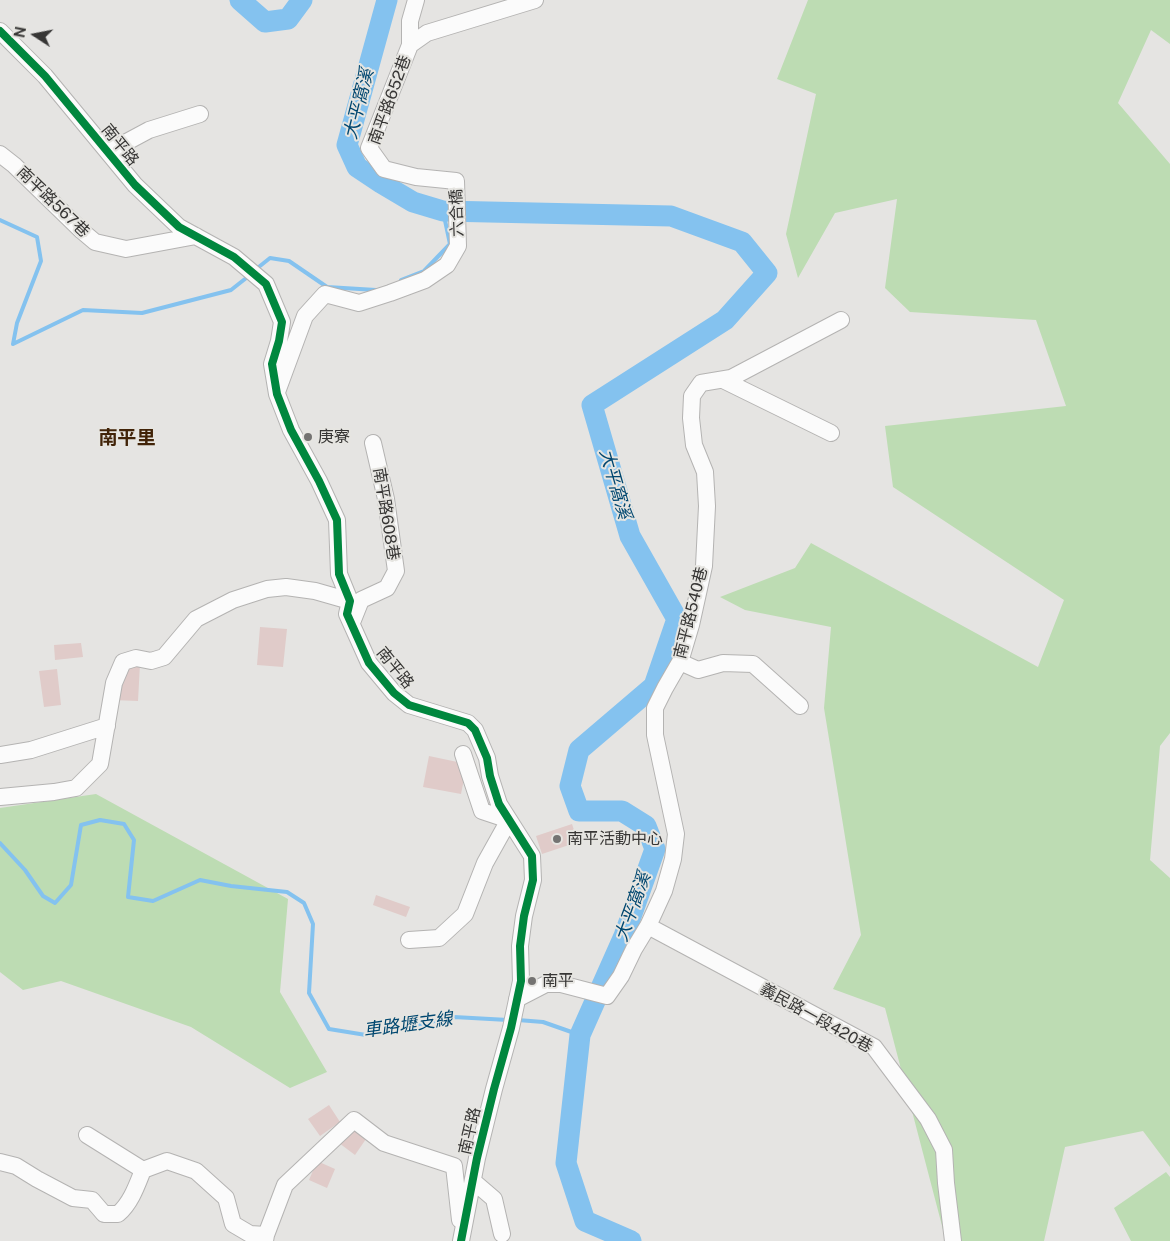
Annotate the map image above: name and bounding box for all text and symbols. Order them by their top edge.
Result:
north arrow [10,10,60,60]
text: N [11,25,29,39]
street label: 南平路652巷 [365,53,415,147]
water label: 大平窩溪 [340,66,378,142]
street label: 南平路 [97,120,143,170]
street label: 南平路567巷 [13,163,93,241]
street label: 六合橋 [447,189,467,237]
district label: 南平里 [99,427,155,449]
place label: 庚寮 [318,427,350,447]
marker: 庚寮 [302,431,314,443]
water label: 大平窩溪 [595,446,635,522]
street label: 南平路608巷 [369,466,403,562]
street label: 南平路540巷 [670,565,712,661]
street label: 南平路 [372,643,418,693]
place label: 南平活動中心 [567,829,663,849]
marker: 南平活動中心 [551,833,563,845]
water label: 大平窩溪 [611,869,655,945]
place label: 南平 [542,971,574,991]
marker: 南平 [526,975,538,987]
street label: 義民路一段420巷 [757,979,875,1057]
water label: 車路壢支線 [362,1008,454,1042]
street label: 南平路 [455,1105,485,1157]

